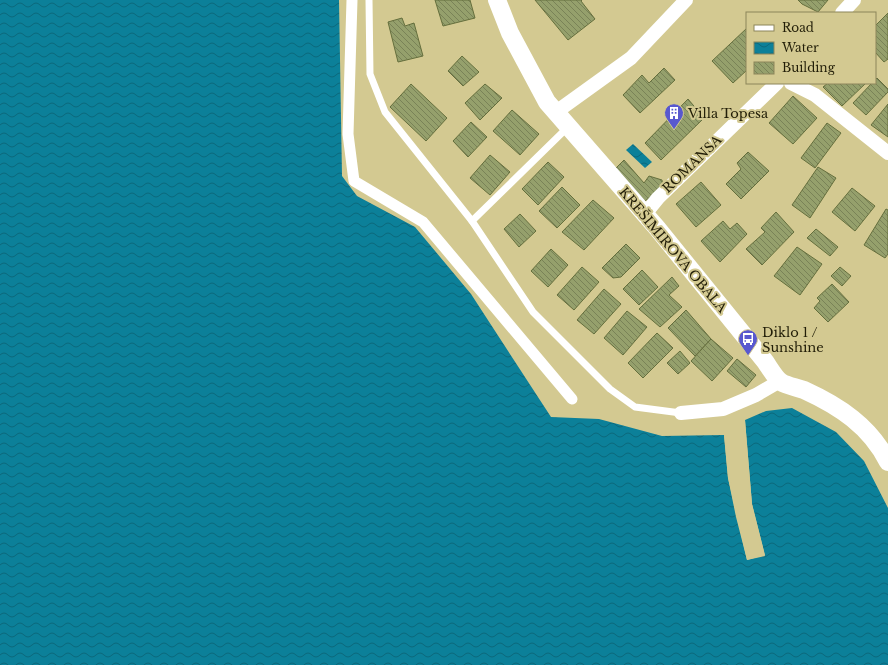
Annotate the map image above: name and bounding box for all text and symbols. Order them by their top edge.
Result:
legend [746,12,876,84]
text: Road [782,20,814,35]
text: Water [781,40,819,55]
text: Building [782,60,836,75]
building icon: Villa Topesa [663,102,685,130]
place label: Villa Topesa [687,105,769,122]
street label: ROMANSA [659,131,726,197]
street label: KREŠIMIROVA OBALA [615,184,731,317]
place label: Diklo 1 / Sunshine [762,324,824,356]
bus stop icon: Diklo 1 / Sunshine [737,328,759,356]

